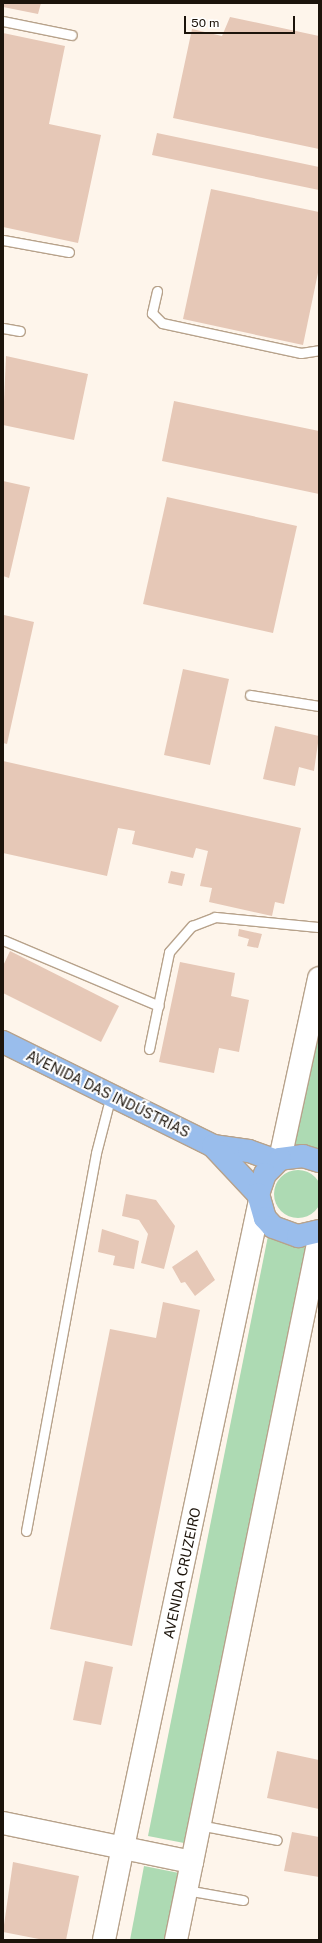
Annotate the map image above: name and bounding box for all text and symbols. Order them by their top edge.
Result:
scale bar [186,8,297,34]
text: 50 m [191,16,219,30]
street label: AVENIDA DAS INDÚSTRIAS [24,1047,192,1141]
street label: AVENIDA CRUZEIRO [160,1506,204,1640]

